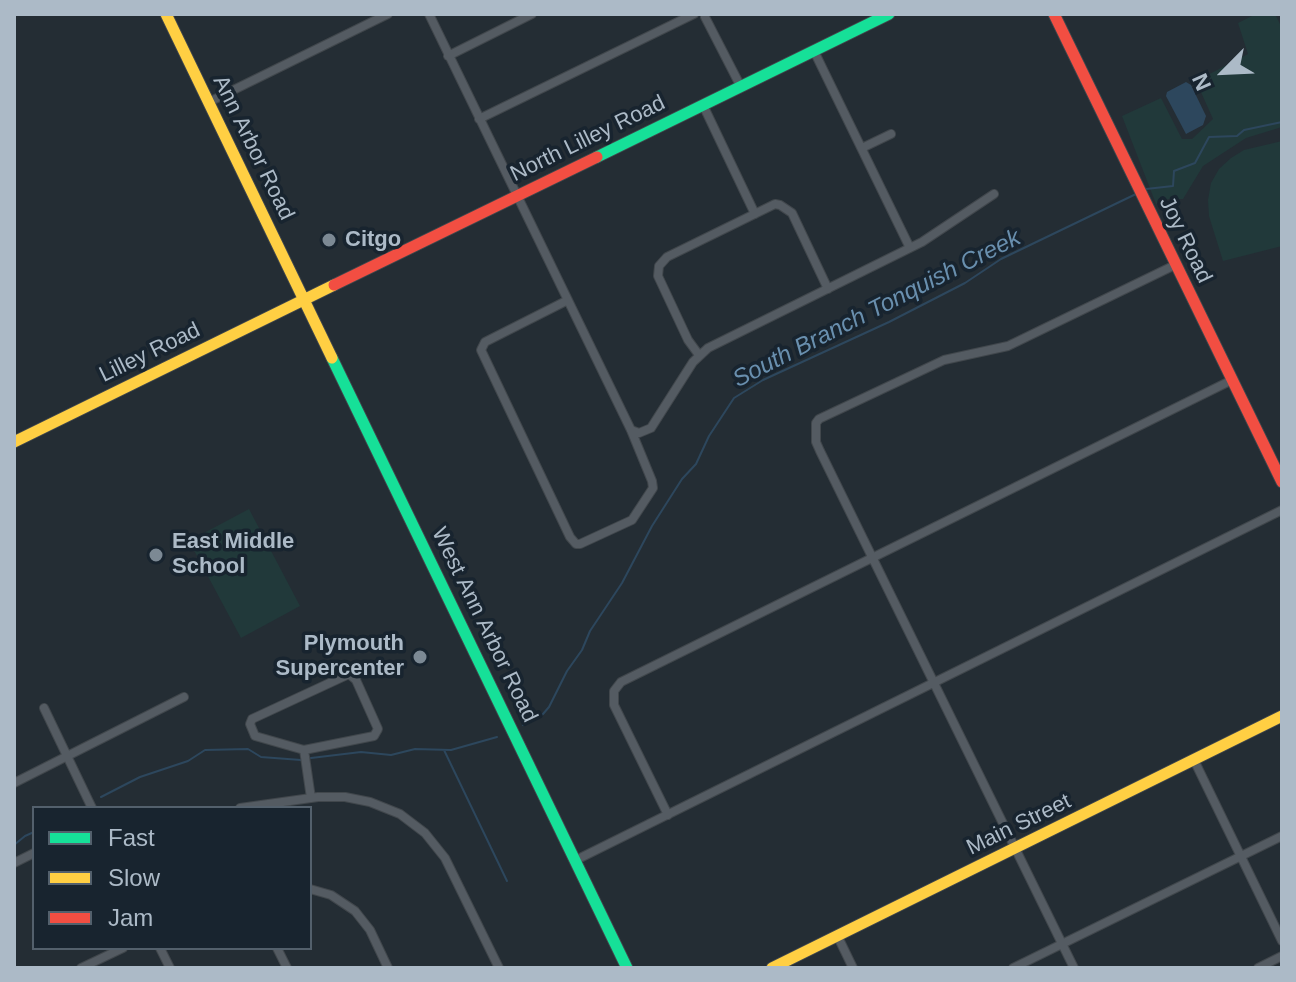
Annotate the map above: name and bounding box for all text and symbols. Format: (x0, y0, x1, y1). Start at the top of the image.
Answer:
north arrow (1184, 32, 1264, 112)
text: N (1187, 70, 1216, 94)
street label: Ann Arbor Road (207, 71, 299, 225)
street label: North Lilley Road (506, 90, 670, 188)
street label: Joy Road (1153, 192, 1217, 288)
water label: South Branch Tonquish Creek (728, 224, 1026, 394)
place label: Citgo (345, 227, 401, 253)
marker: Citgo (320, 231, 338, 249)
street label: Lilley Road (95, 317, 205, 389)
street label: West Ann Arbor Road (425, 523, 543, 727)
place label: East Middle School (172, 529, 294, 580)
marker: East Middle School (147, 546, 165, 564)
place label: Plymouth Supercenter (276, 631, 404, 682)
marker: Plymouth Supercenter (411, 648, 429, 666)
street label: Main Street (963, 788, 1075, 862)
legend (32, 806, 312, 950)
text: Fast (108, 824, 155, 851)
text: Slow (108, 864, 160, 891)
text: Jam (108, 904, 153, 931)

